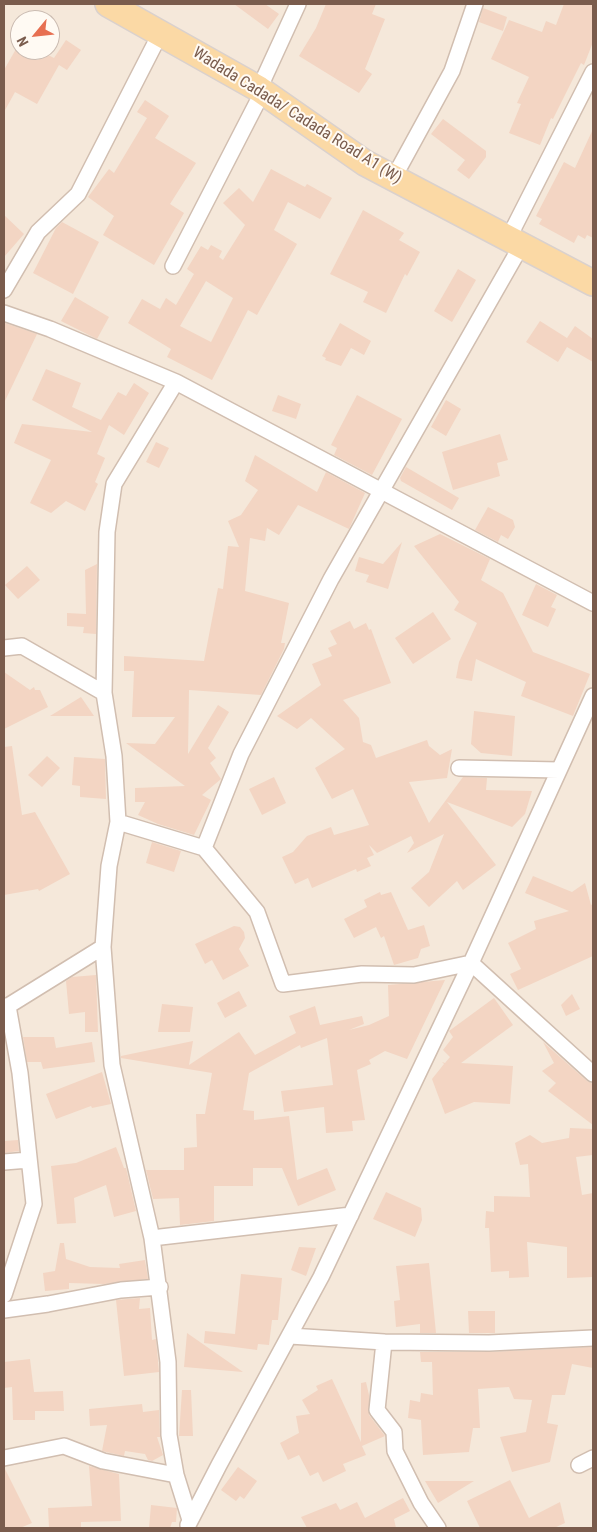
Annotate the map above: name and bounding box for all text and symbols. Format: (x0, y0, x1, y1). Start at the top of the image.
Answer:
north arrow (10, 10, 60, 60)
text: N (14, 34, 32, 49)
street label: Wadada Cadada/ Cadada Road A1 (W) (189, 44, 405, 188)

